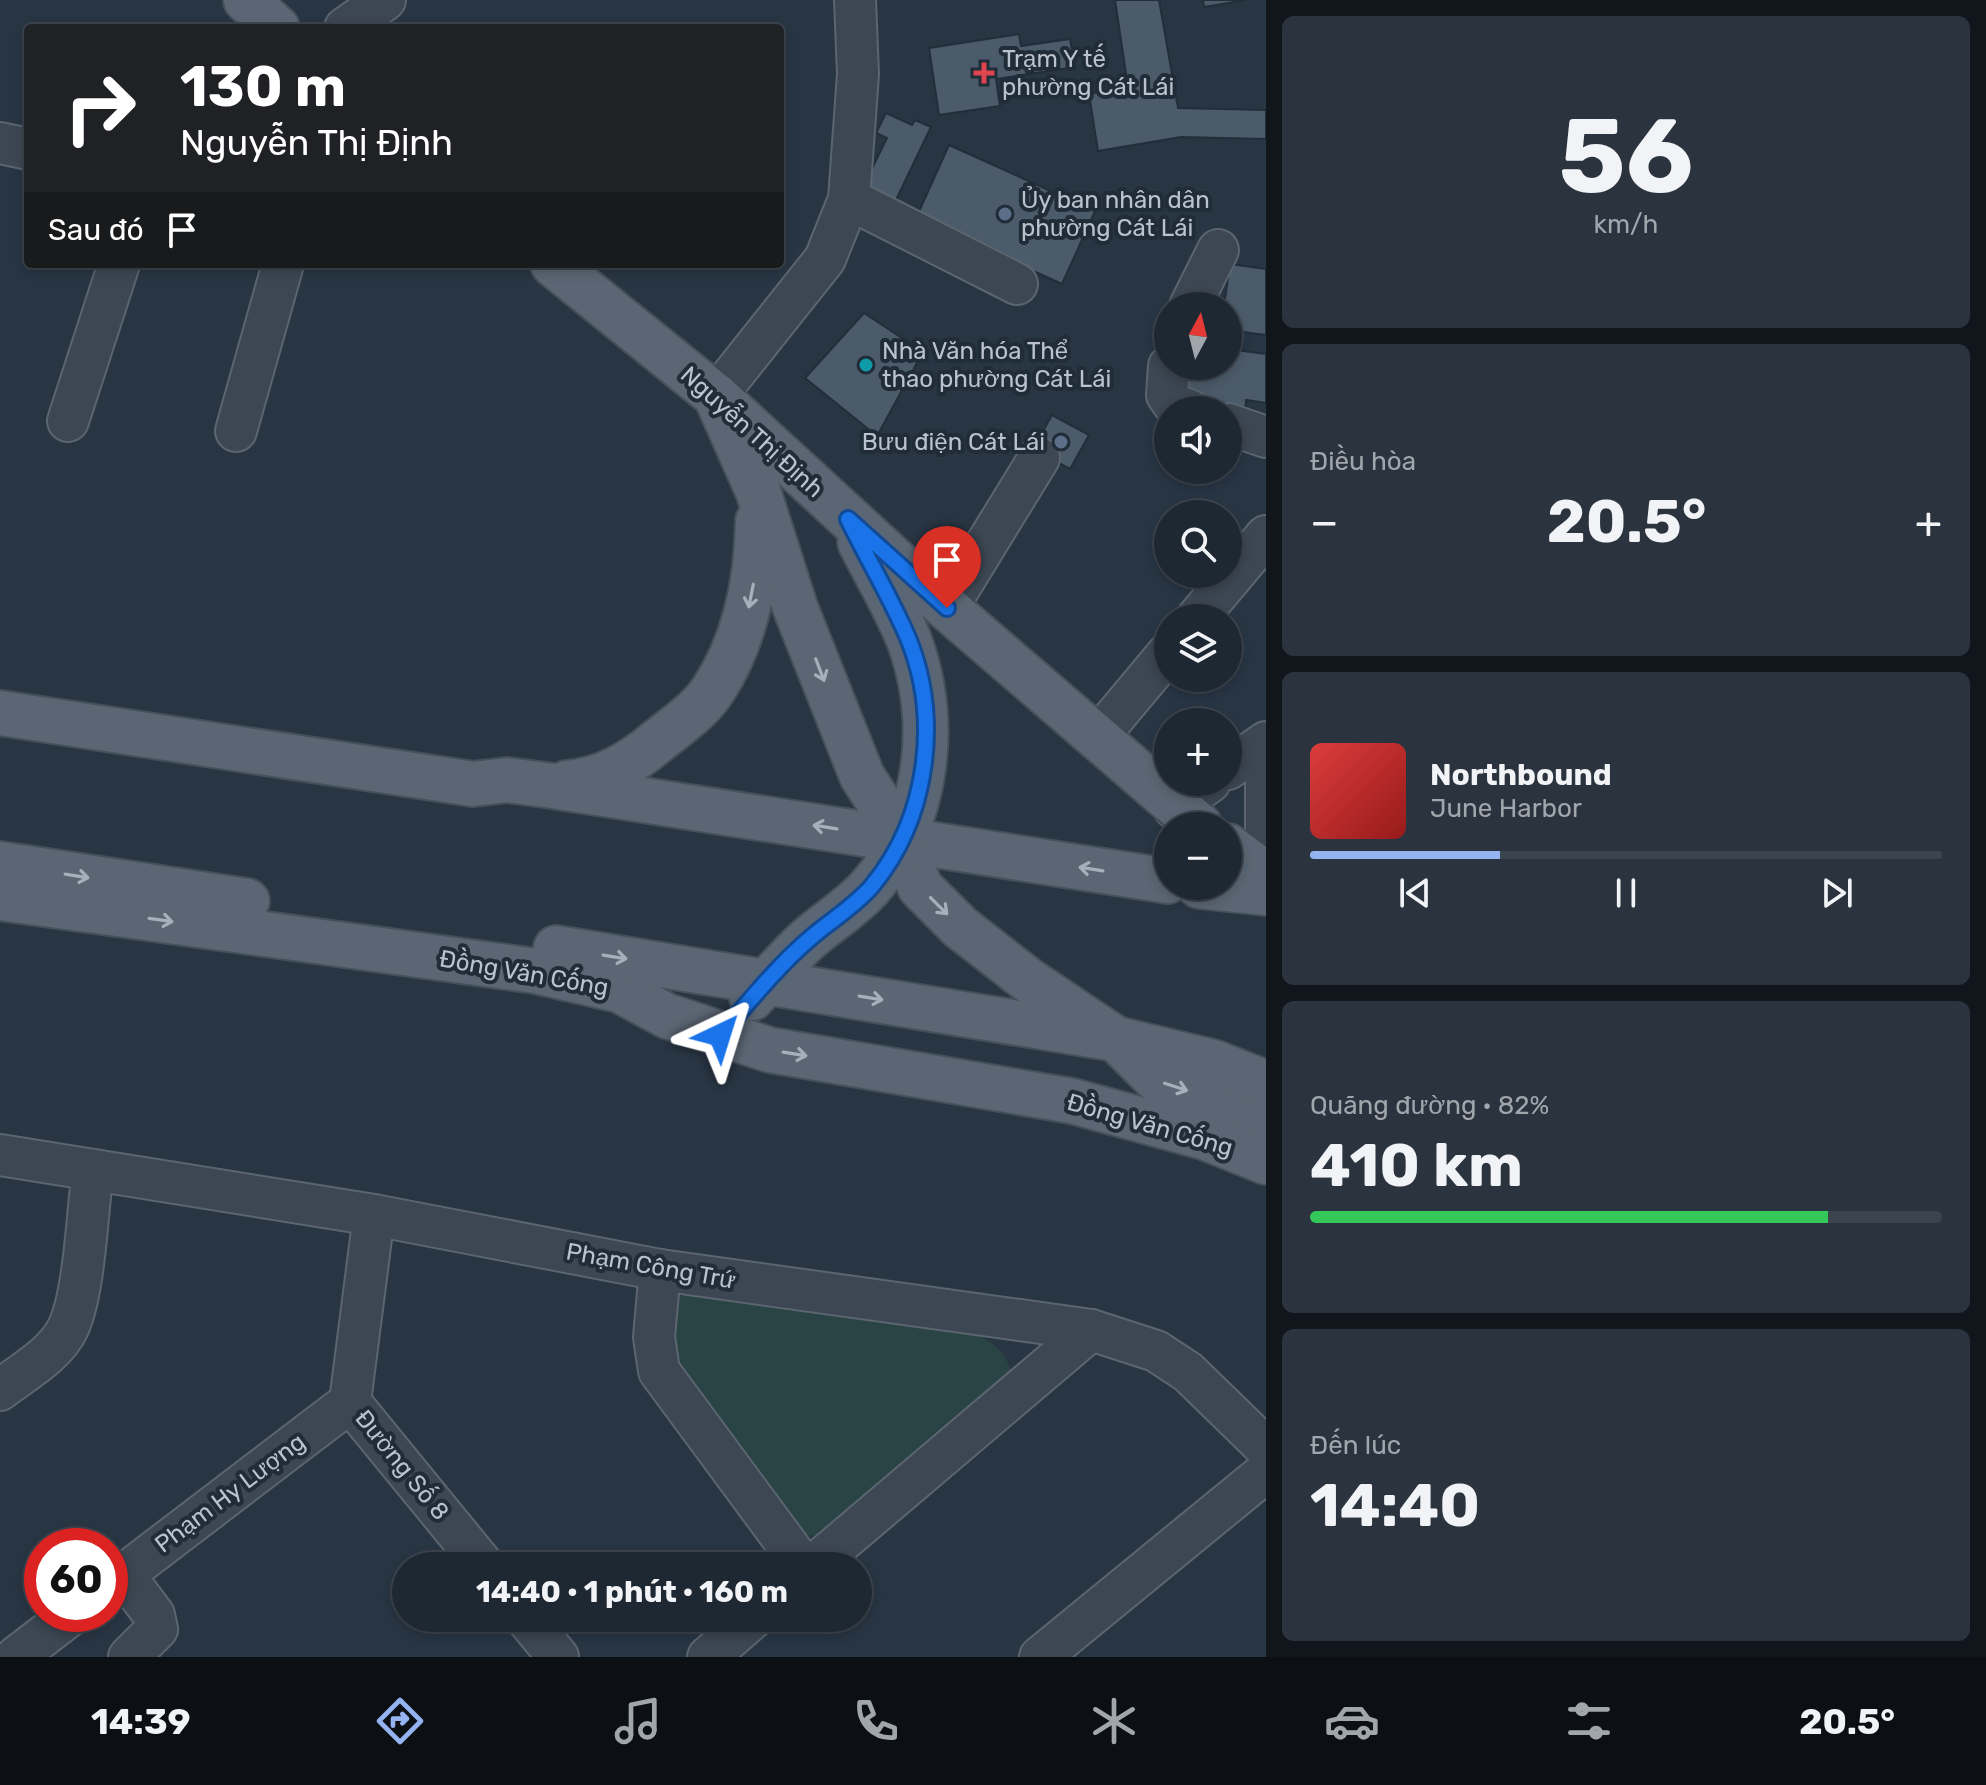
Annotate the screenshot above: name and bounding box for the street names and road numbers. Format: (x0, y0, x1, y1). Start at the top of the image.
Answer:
street label: Nguyễn Thị Định (675, 361, 829, 503)
street label: Đồng Văn Cống (437, 942, 611, 1002)
street label: Đồng Văn Cống (1064, 1086, 1237, 1162)
street label: Phạm Công Trứ (564, 1237, 738, 1295)
street label: Đường Số 8 (349, 1403, 456, 1526)
street label: Phạm Hy Lượng (150, 1428, 310, 1558)

